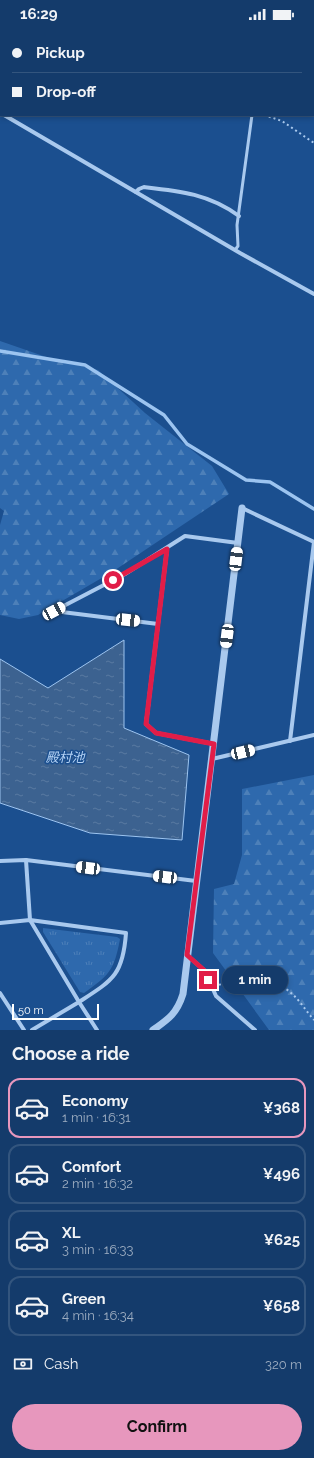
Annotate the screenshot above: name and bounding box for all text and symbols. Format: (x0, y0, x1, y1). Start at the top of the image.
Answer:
text: 16:29 (20, 5, 58, 23)
text: Pickup (36, 44, 85, 62)
text: Drop-off (36, 83, 96, 101)
car (229, 546, 243, 572)
route start (104, 571, 122, 589)
car (41, 600, 67, 622)
car (115, 613, 141, 627)
car (220, 623, 234, 649)
car (230, 743, 256, 761)
water label: 殿村池 (45, 750, 86, 765)
car (75, 861, 101, 875)
car (152, 870, 178, 884)
callout: 1 min (222, 966, 288, 994)
route end (199, 971, 217, 989)
text: 1 min (239, 972, 271, 987)
scale bar (12, 1002, 99, 1021)
text: 50 m (18, 1004, 44, 1017)
text: Choose a ride (12, 1043, 130, 1064)
icon: car (14, 1090, 50, 1126)
text: Economy (62, 1092, 129, 1110)
text: ¥368 (263, 1099, 300, 1117)
text: 1 min · 16:31 (62, 1110, 131, 1125)
icon: car (14, 1156, 50, 1192)
text: Comfort (62, 1158, 121, 1176)
text: ¥496 (263, 1165, 300, 1183)
text: 2 min · 16:32 (62, 1176, 133, 1191)
icon: car (14, 1222, 50, 1258)
text: XL (62, 1224, 80, 1242)
text: ¥625 (263, 1231, 300, 1249)
text: 3 min · 16:33 (62, 1242, 133, 1257)
icon: car (14, 1288, 50, 1324)
text: Green (62, 1290, 106, 1308)
text: ¥658 (263, 1297, 300, 1315)
text: 4 min · 16:34 (62, 1308, 134, 1323)
icon: cash (12, 1353, 34, 1375)
text: Cash (44, 1355, 78, 1373)
text: 320 m (265, 1357, 302, 1372)
button: Confirm (12, 1404, 302, 1450)

